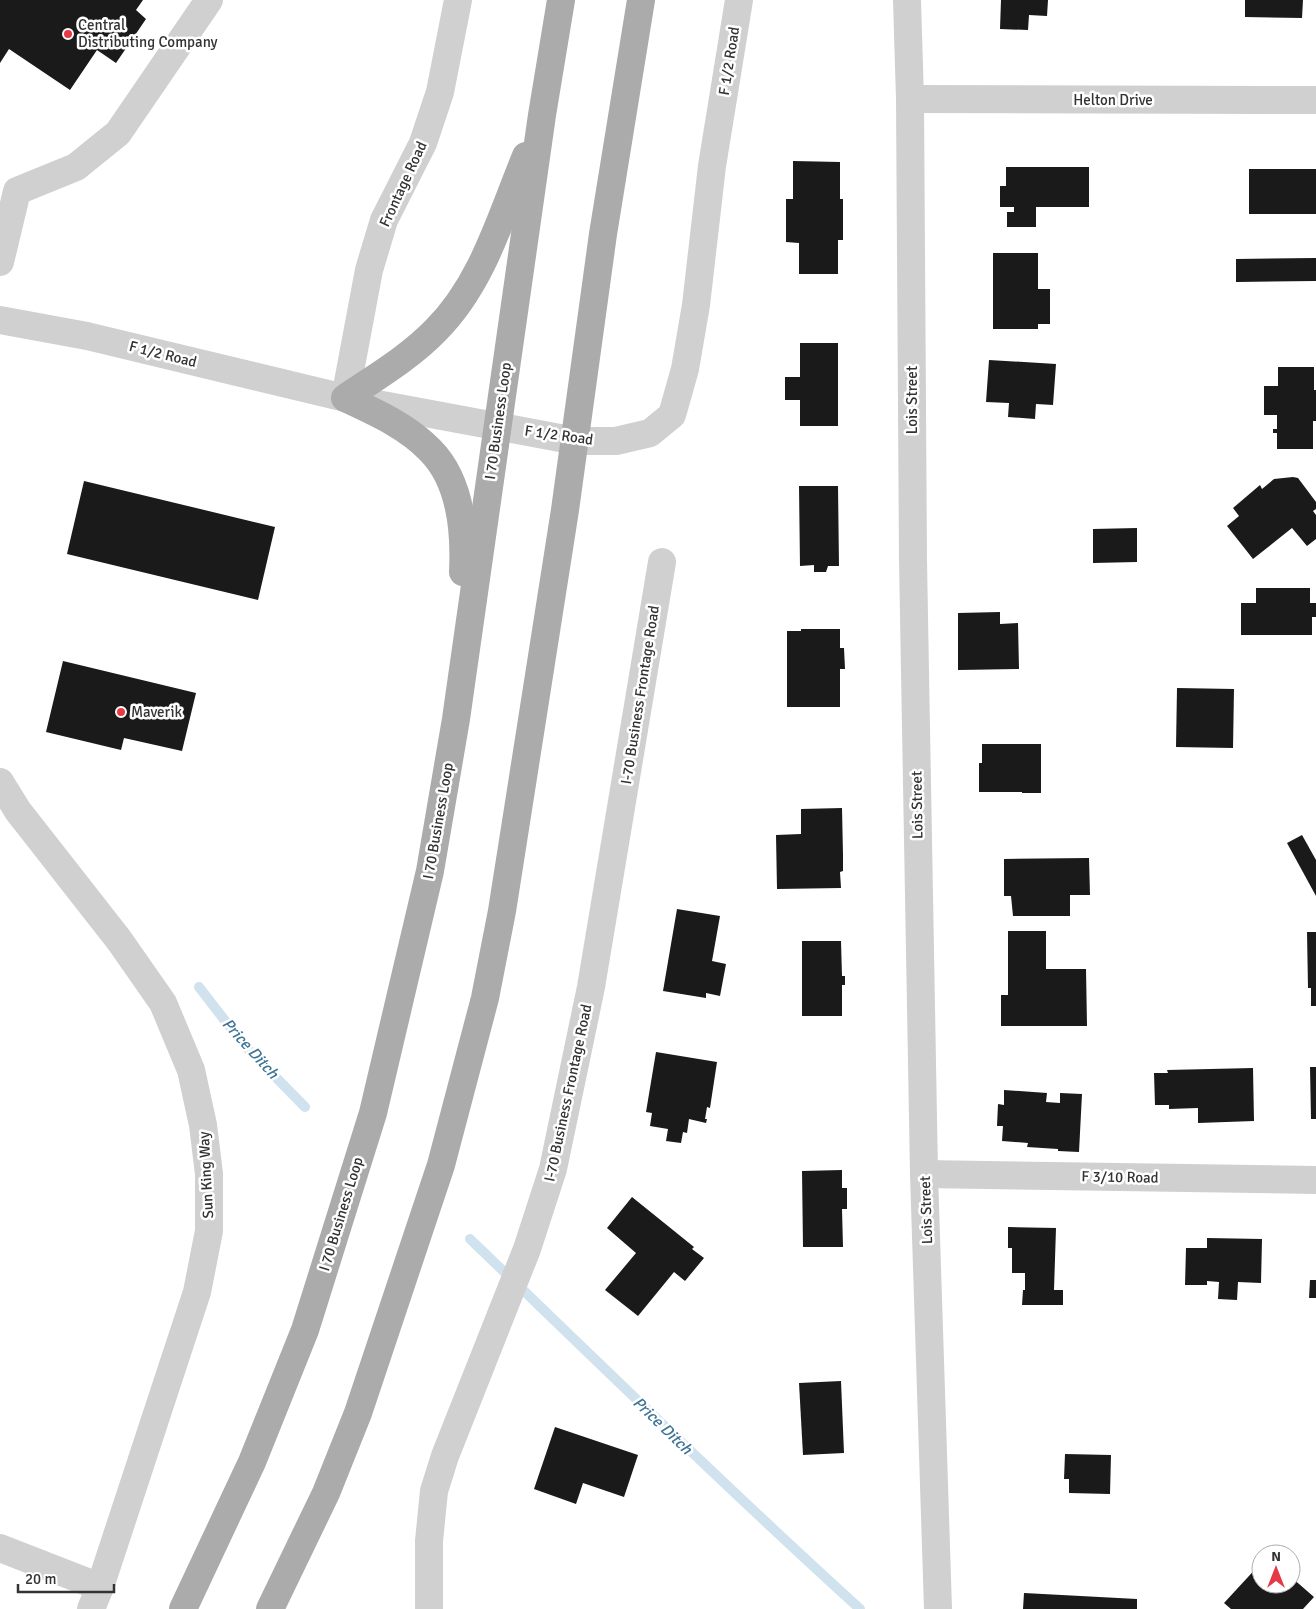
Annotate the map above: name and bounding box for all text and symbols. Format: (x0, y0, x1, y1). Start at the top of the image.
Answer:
place label: Central Distributing Company (78, 16, 218, 51)
street label: F 1/2 Road (715, 25, 743, 97)
marker: Central Distributing Company (62, 28, 74, 40)
street label: Helton Drive (1073, 91, 1153, 109)
street label: Frontage Road (375, 138, 431, 230)
street label: F 1/2 Road (127, 337, 199, 371)
street label: I 70 Business Loop (481, 361, 515, 481)
street label: Lois Street (903, 366, 921, 434)
street label: F 1/2 Road (524, 421, 594, 449)
street label: I-70 Business Frontage Road (617, 604, 663, 786)
place label: Maverik (131, 703, 182, 721)
marker: Maverik (115, 706, 127, 718)
street label: I 70 Business Loop (419, 761, 457, 881)
street label: Lois Street (907, 771, 927, 839)
street label: I-70 Business Frontage Road (540, 1003, 596, 1183)
water label: Price Ditch (218, 1014, 284, 1084)
street label: Sun King Way (195, 1131, 217, 1219)
street label: I 70 Business Loop (315, 1155, 367, 1273)
street label: F 3/10 Road (1081, 1167, 1159, 1187)
street label: Lois Street (916, 1176, 936, 1244)
water label: Price Ditch (629, 1393, 697, 1460)
north arrow (1251, 1544, 1301, 1594)
text: N (1271, 1548, 1281, 1565)
scale bar (18, 1562, 114, 1594)
text: 20 m (25, 1570, 56, 1588)

